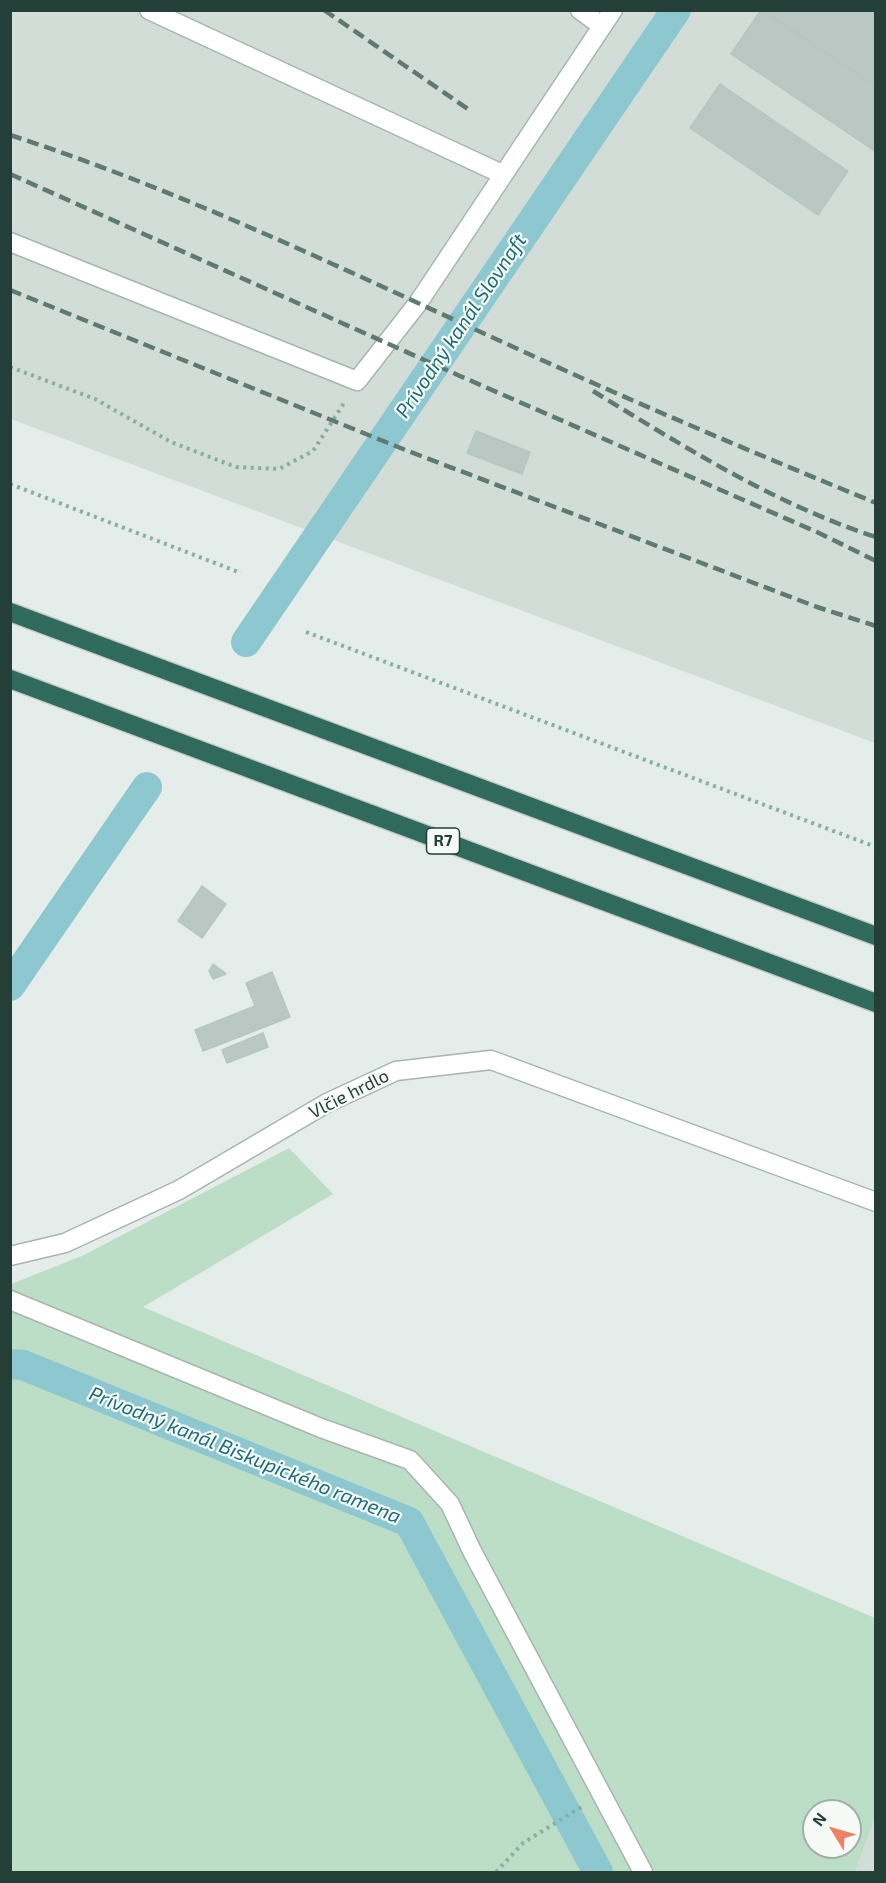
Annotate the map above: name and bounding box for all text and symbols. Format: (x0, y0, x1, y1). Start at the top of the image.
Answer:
water label: Prívodný kanál Slovnaft (390, 229, 532, 423)
road number: R7 (426, 828, 460, 854)
street label: Vlčie hrdlo (306, 1065, 392, 1123)
water label: Prívodný kanál Biskupického ramena (86, 1381, 404, 1529)
north arrow (802, 1799, 862, 1859)
text: N (808, 1809, 830, 1829)

